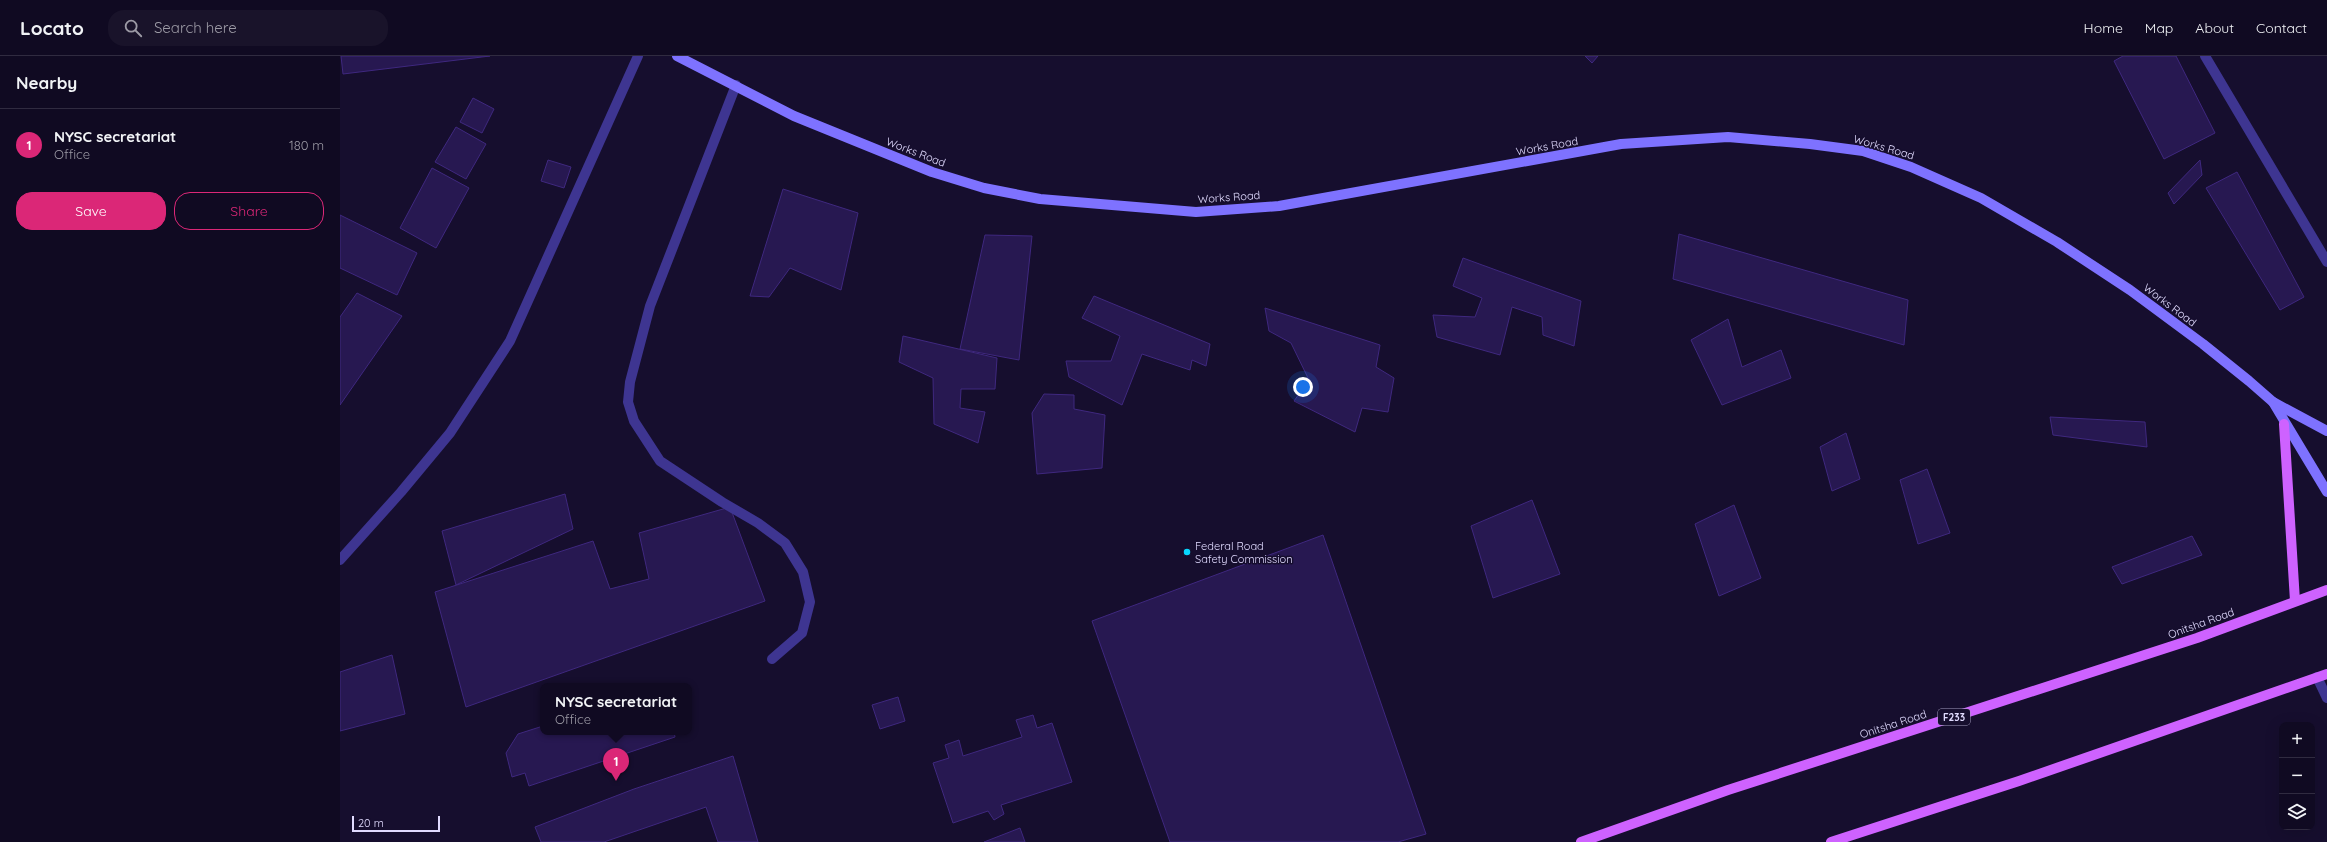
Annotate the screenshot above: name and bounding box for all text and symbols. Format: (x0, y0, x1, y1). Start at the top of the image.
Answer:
search box (108, 10, 388, 46)
text: Locato (20, 16, 84, 40)
icon: search (122, 17, 144, 39)
text: Search here (154, 18, 237, 37)
text: Home (2084, 19, 2123, 37)
text: Map (2145, 19, 2173, 37)
text: About (2195, 19, 2234, 37)
text: Contact (2256, 19, 2307, 37)
text: Nearby (16, 72, 77, 93)
text: NYSC secretariat (54, 127, 176, 146)
street label: Works Road (1852, 132, 1916, 162)
street label: Works Road (884, 134, 948, 170)
street label: Works Road (1515, 134, 1579, 158)
text: 1 (26, 137, 32, 153)
text: 180 m (289, 137, 324, 153)
text: Office (54, 146, 90, 162)
street label: Works Road (1197, 188, 1261, 206)
button: Save (16, 192, 166, 230)
button: Share (174, 192, 324, 230)
street label: Works Road (2141, 281, 2199, 329)
your location (1293, 377, 1313, 397)
place label: Federal Road Safety Commission (1195, 539, 1293, 566)
marker: Federal Road Safety Commission (1182, 547, 1192, 557)
street label: Onitsha Road (2166, 605, 2236, 641)
popup (540, 683, 692, 735)
text: NYSC secretariat (555, 692, 677, 711)
street label: Onitsha Road (1858, 707, 1928, 741)
road number: F233 (1938, 709, 1970, 725)
text: Office (555, 711, 591, 727)
map controls (2279, 722, 2315, 830)
button: + (2279, 722, 2315, 758)
pin: 1 (603, 748, 629, 781)
button: − (2279, 758, 2315, 794)
button: layers (2279, 794, 2315, 830)
scale bar (352, 814, 440, 833)
text: 20 m (358, 816, 384, 830)

